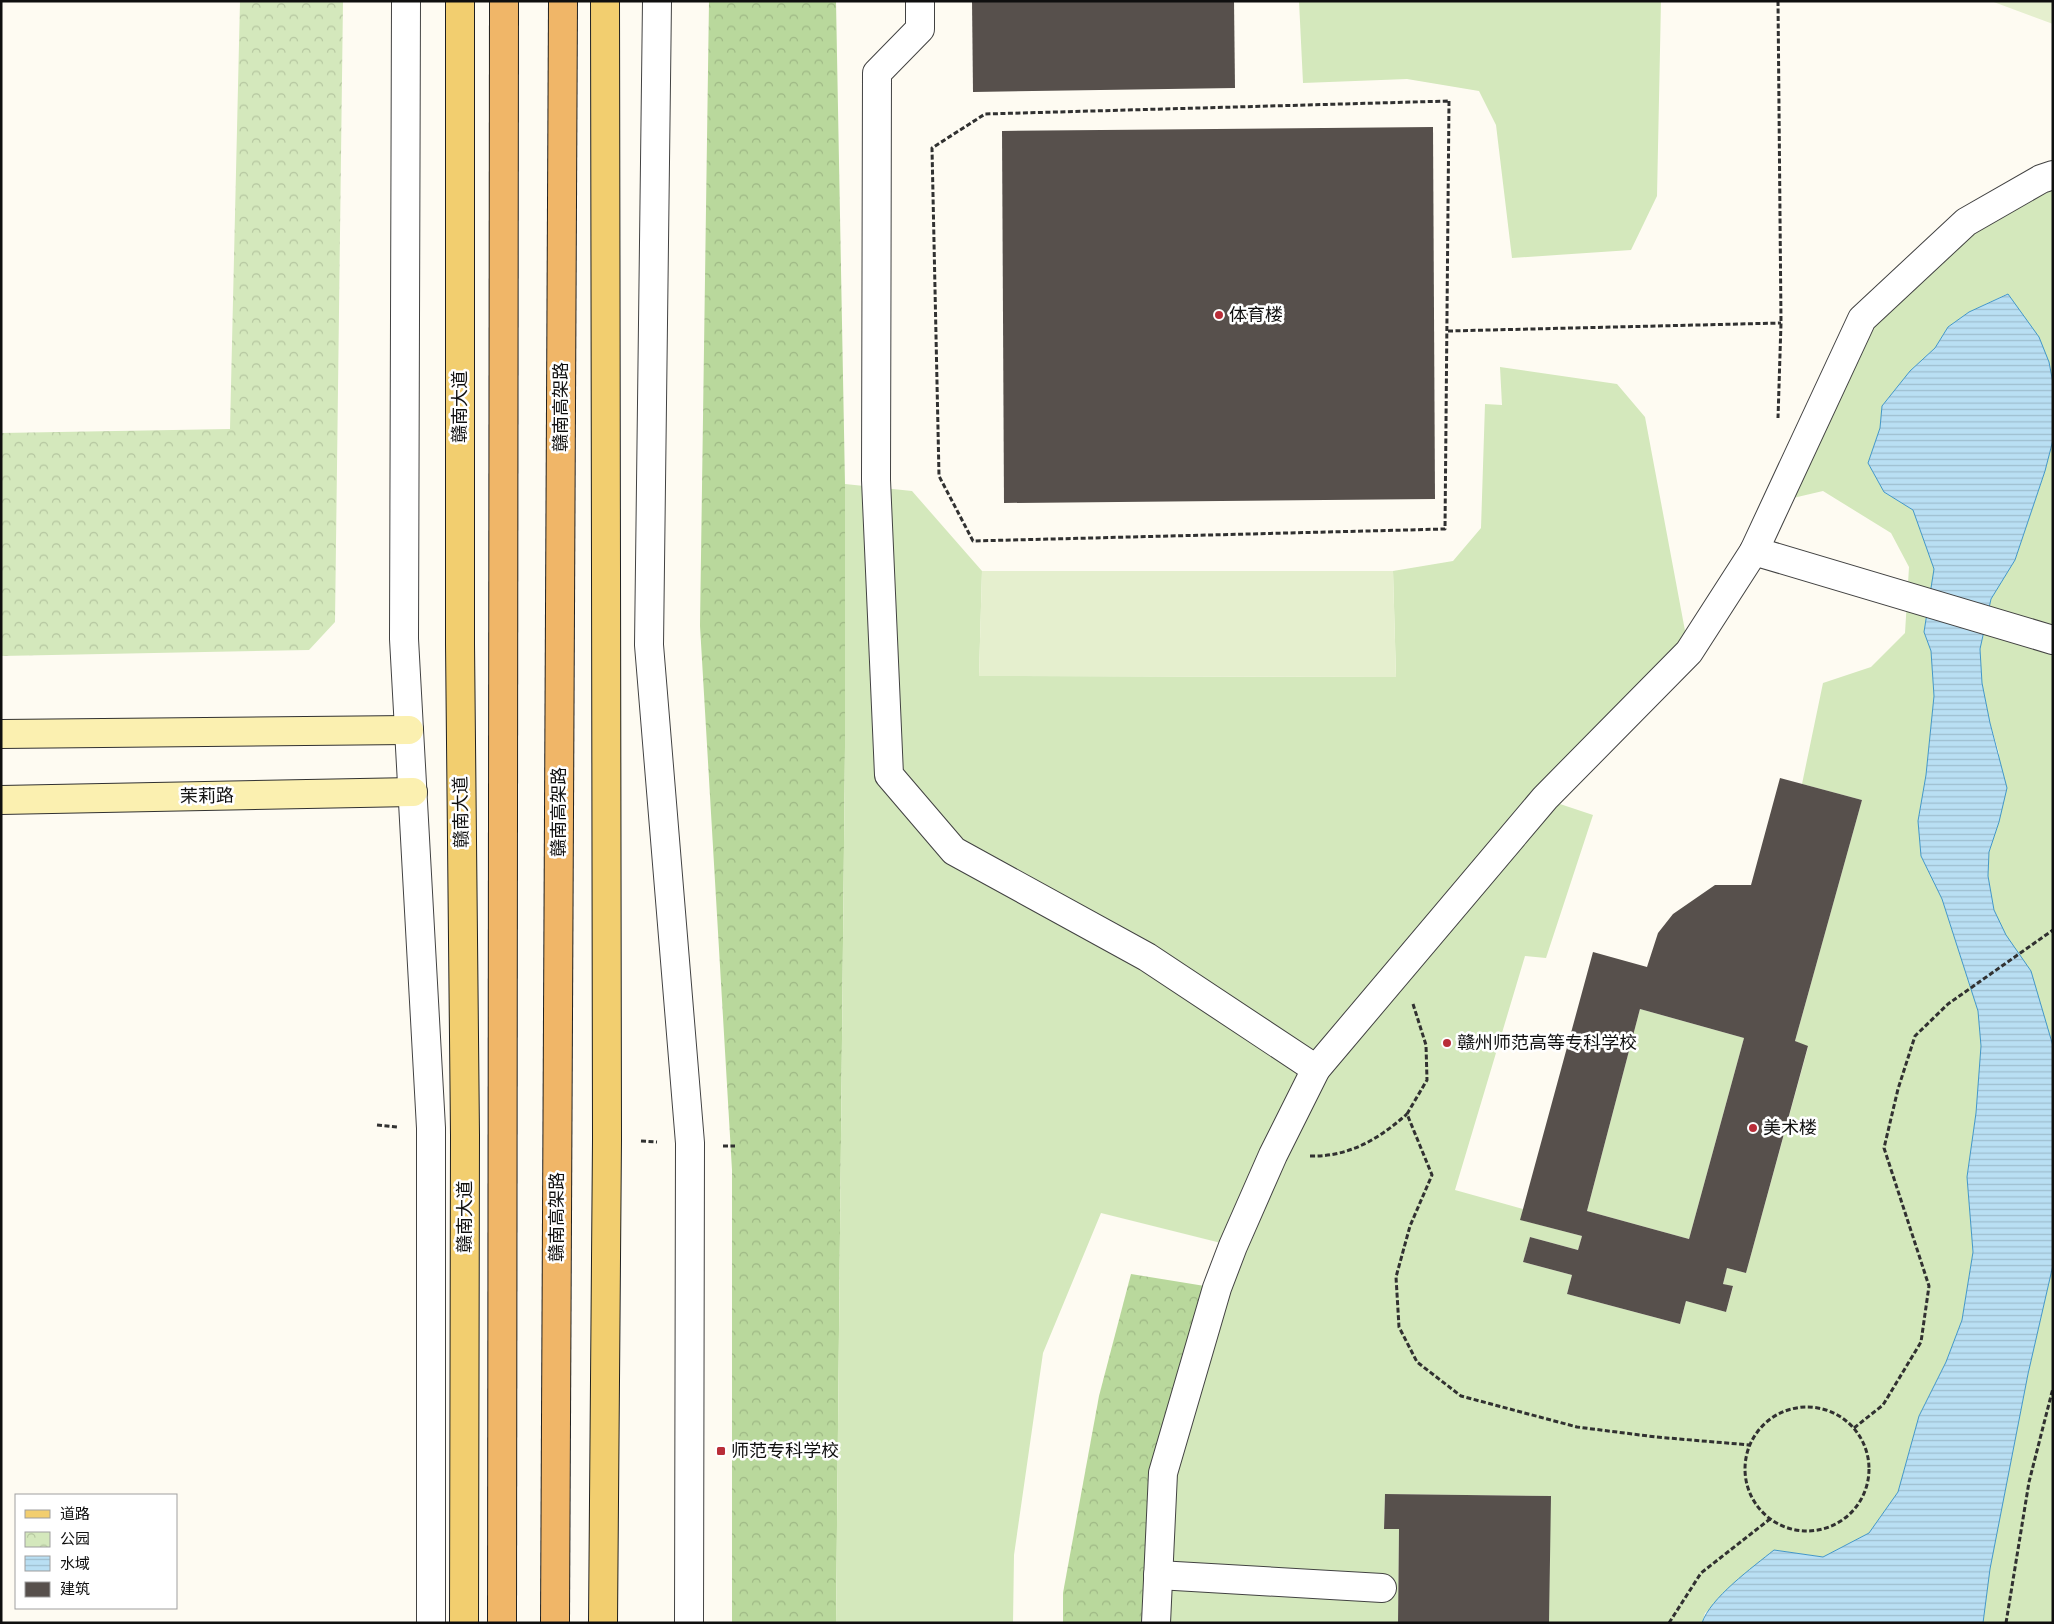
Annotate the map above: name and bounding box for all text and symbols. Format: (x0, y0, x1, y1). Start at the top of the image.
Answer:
place label: 体育楼 (1229, 300, 1283, 327)
marker: 体育楼 (1213, 309, 1225, 321)
street label: 赣南高架路 (546, 362, 573, 452)
street label: 赣南大道 (445, 371, 472, 443)
street label: 赣南高架路 (544, 767, 571, 857)
street label: 赣南大道 (445, 776, 474, 848)
street label: 茉莉路 (180, 781, 234, 808)
place label: 赣州师范高等专科学校 (1457, 1028, 1637, 1055)
marker: 赣州师范高等专科学校 (1441, 1037, 1453, 1049)
place label: 美术楼 (1763, 1113, 1817, 1140)
marker: 美术楼 (1747, 1122, 1759, 1134)
street label: 赣南高架路 (542, 1172, 569, 1262)
street label: 赣南大道 (450, 1181, 477, 1253)
place label: 师范专科学校 (731, 1436, 839, 1463)
marker: 师范专科学校 (715, 1445, 727, 1457)
legend (15, 1494, 178, 1609)
text: 道路 (60, 1501, 90, 1524)
text: 公园 (60, 1526, 90, 1549)
text: 水域 (60, 1551, 90, 1574)
text: 建筑 (60, 1576, 90, 1599)

